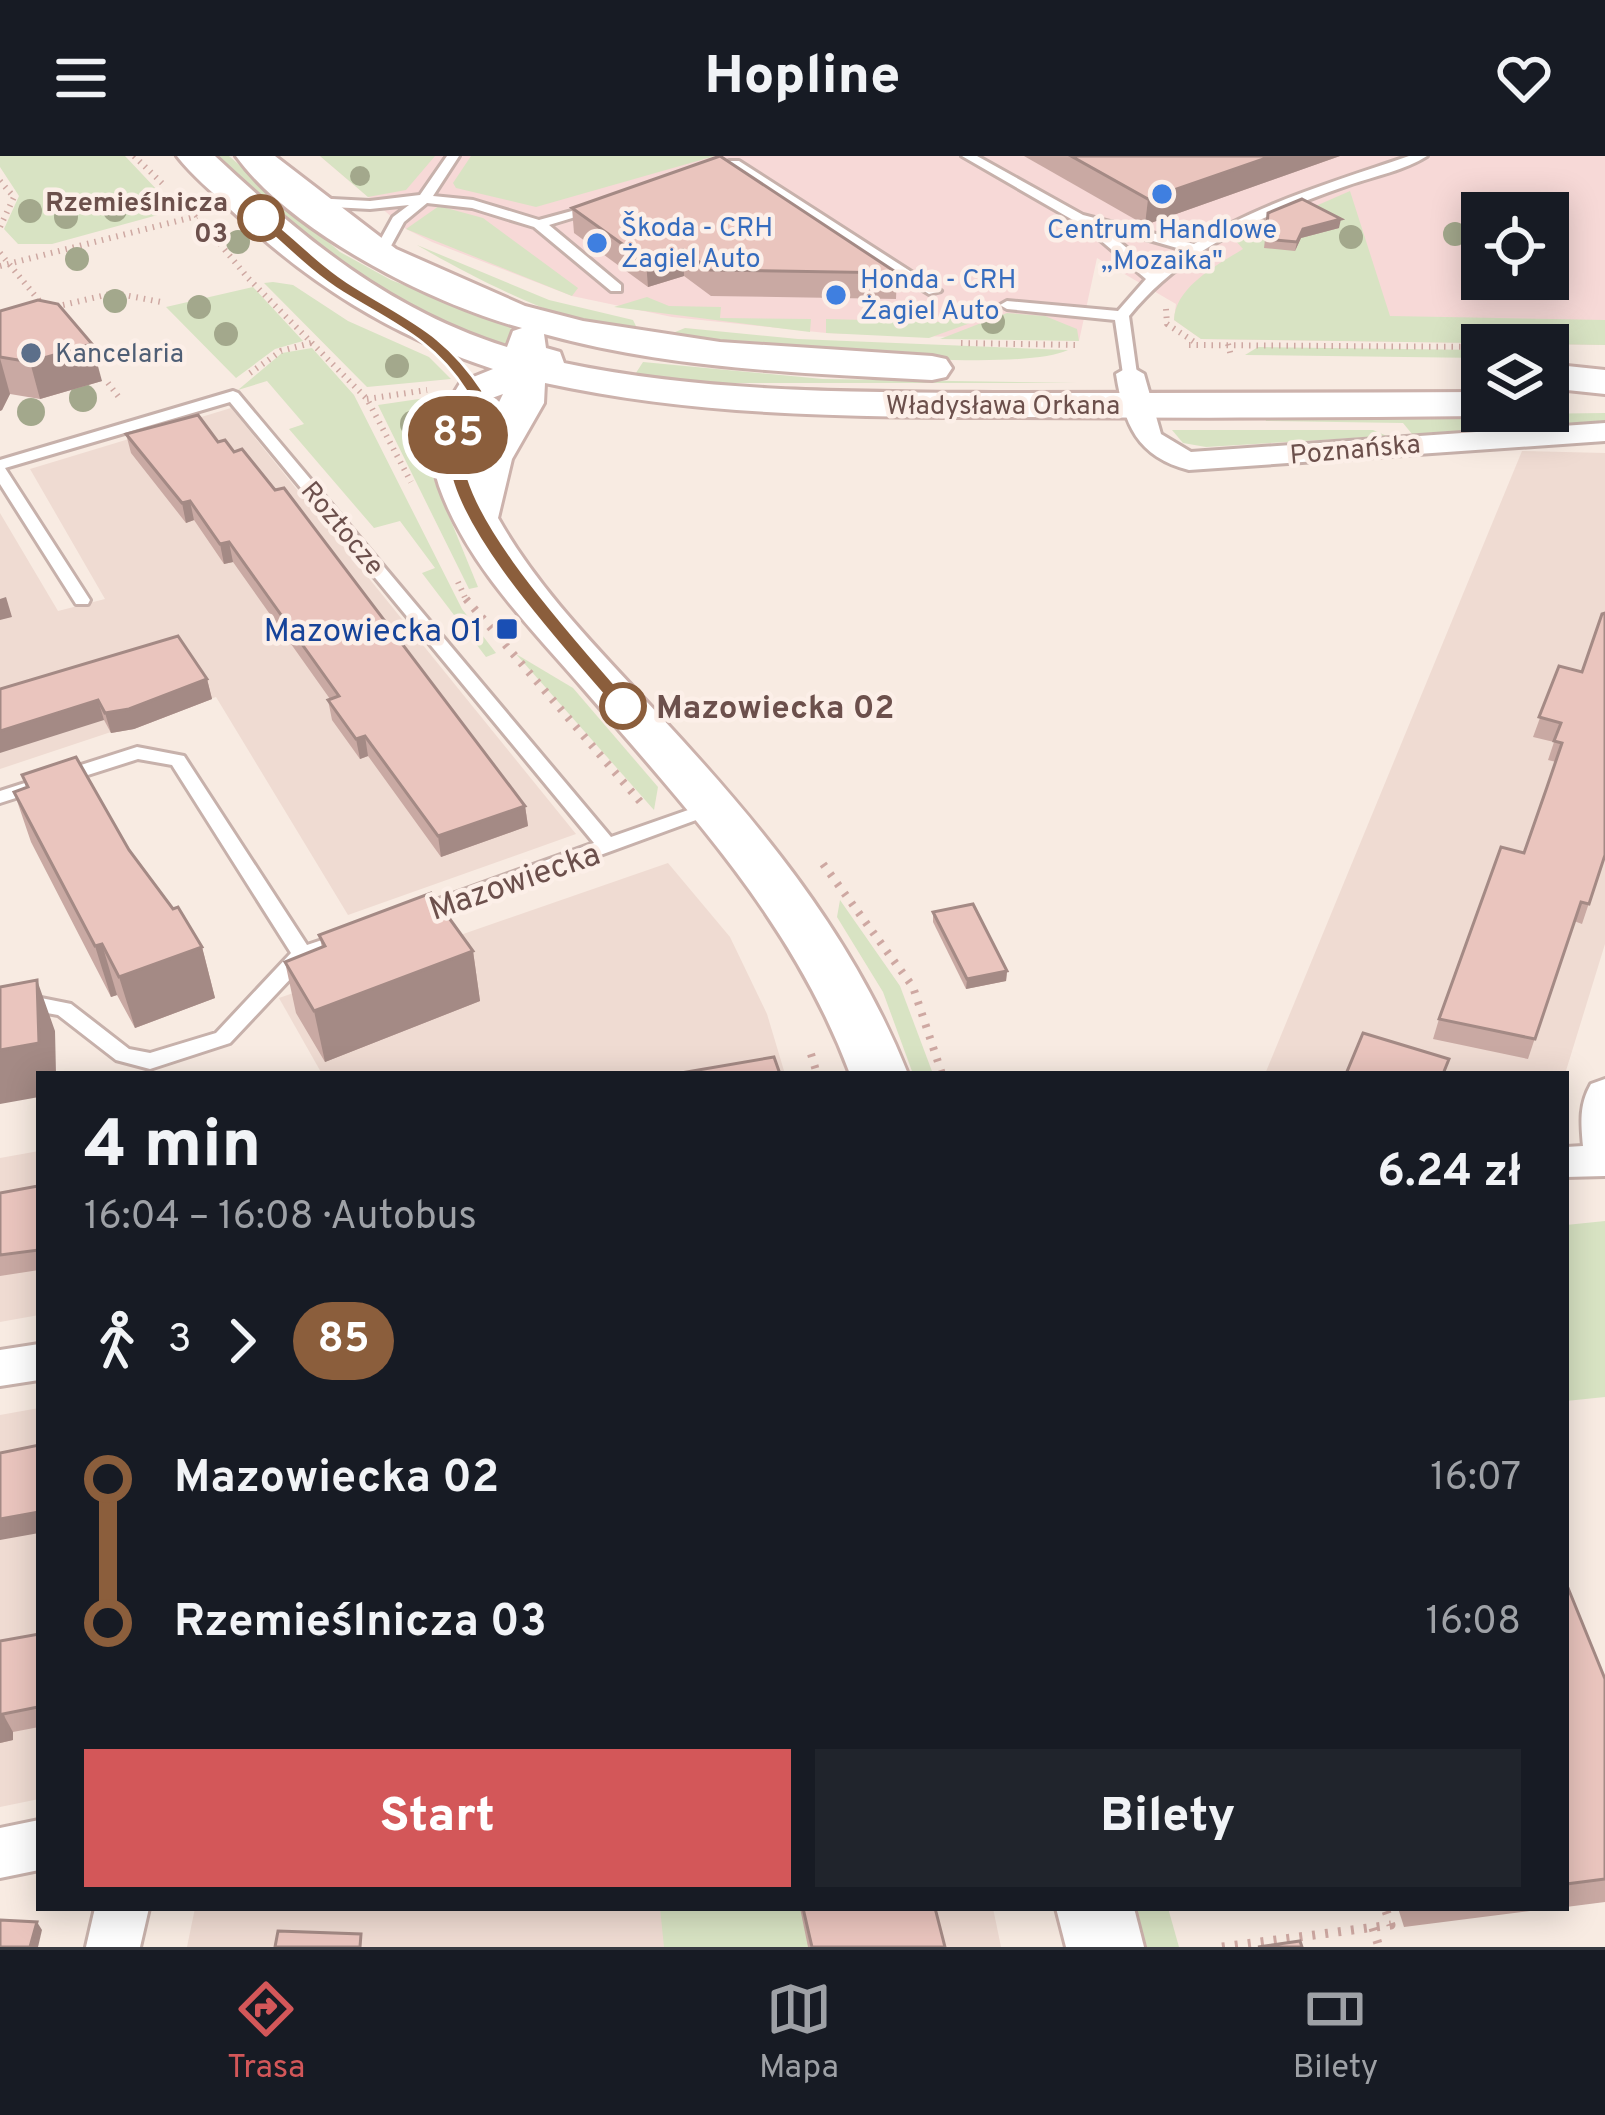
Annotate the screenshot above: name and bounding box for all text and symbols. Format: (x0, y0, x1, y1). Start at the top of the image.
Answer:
text: Hopline (705, 44, 900, 113)
icon: menu (48, 45, 114, 111)
icon: heart (1491, 45, 1557, 111)
marker: Centrum Handlowe ,,Mozaika" (1149, 181, 1175, 207)
place label: Rzemieślnicza 03 (45, 187, 228, 252)
map controls (1461, 192, 1569, 432)
button: locate (1461, 192, 1569, 300)
marker: Rzemieślnicza 03 (239, 196, 283, 240)
place label: Škoda - CRH Żagiel Auto (621, 211, 773, 277)
place label: Centrum Handlowe ,,Mozaika" (1047, 214, 1277, 279)
marker: Škoda - CRH Żagiel Auto (584, 230, 610, 256)
place label: Honda - CRH Żagiel Auto (860, 264, 1016, 329)
marker: Honda - CRH Żagiel Auto (823, 282, 849, 308)
button: layers (1461, 324, 1569, 432)
place label: Kancelaria (55, 338, 184, 372)
marker: Kancelaria (18, 340, 44, 366)
street label: Władysława Orkana (886, 390, 1120, 424)
line badge: 85 (404, 396, 512, 474)
text: 85 (432, 408, 484, 461)
street label: Poznańska (1288, 428, 1422, 474)
street label: Roztocze (292, 475, 391, 583)
place label: Mazowiecka 01 (264, 612, 483, 654)
marker: Mazowiecka 01 (494, 616, 520, 642)
marker: Mazowiecka 02 (601, 684, 645, 728)
place label: Mazowiecka 02 (656, 689, 895, 731)
street label: Mazowiecka (424, 835, 606, 933)
text: 4 min (84, 1107, 261, 1190)
text: 6.24 zł (1377, 1145, 1521, 1202)
text: 16:04 – 16:08 · Autobus (84, 1194, 477, 1243)
icon: walk (84, 1308, 150, 1374)
icon: forward (209, 1308, 275, 1374)
text: 85 (317, 1314, 370, 1367)
text: 3 (168, 1317, 191, 1366)
text: Mazowiecka 02 (174, 1451, 499, 1508)
text: 16:07 (1430, 1455, 1521, 1504)
text: Rzemieślnicza 03 (174, 1595, 547, 1652)
text: 16:08 (1426, 1599, 1521, 1648)
button: Start (84, 1749, 791, 1887)
button: Bilety (815, 1749, 1521, 1887)
tab: Trasa (227, 1976, 305, 2090)
tab: Mapa (759, 1976, 839, 2090)
tab: Bilety (1293, 1976, 1378, 2090)

